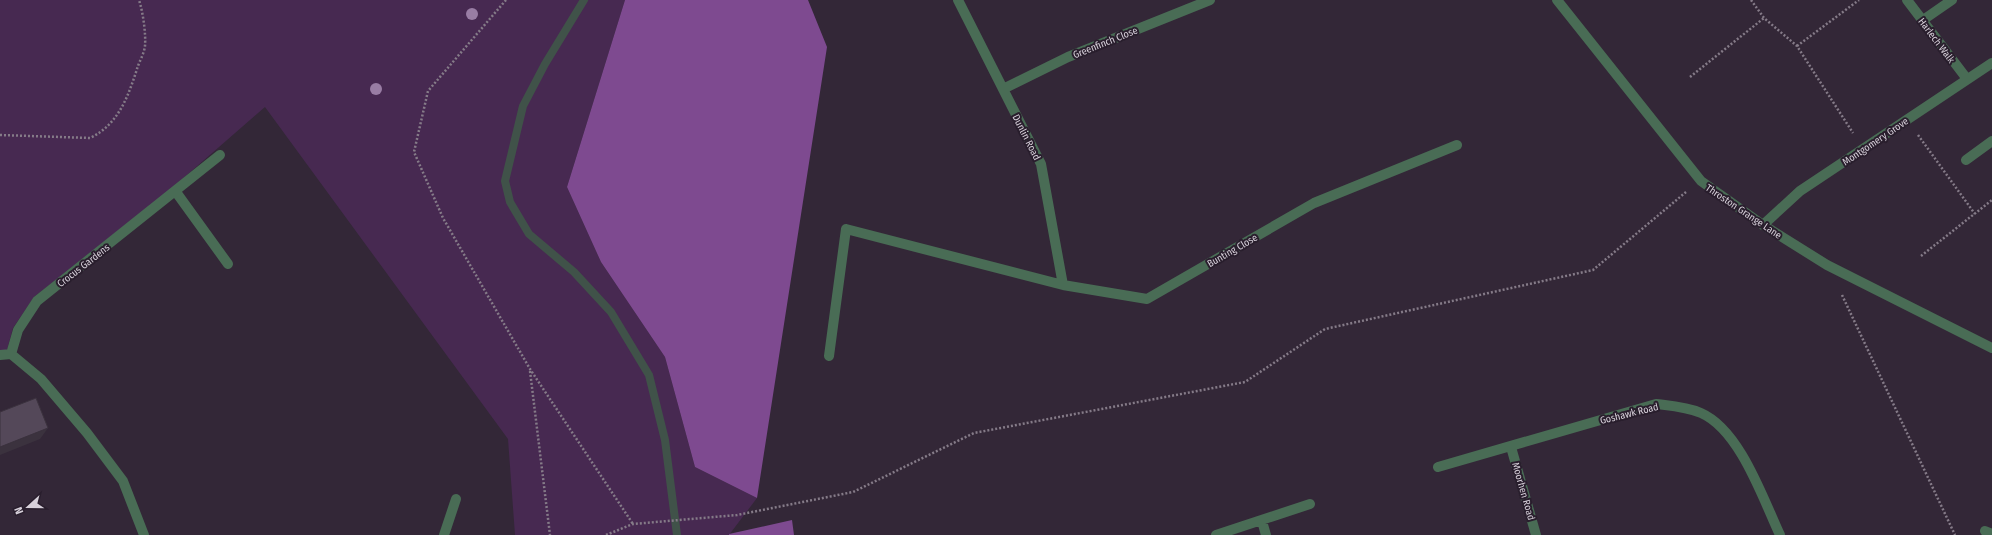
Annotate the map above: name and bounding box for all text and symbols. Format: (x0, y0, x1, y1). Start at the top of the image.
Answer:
street label: Harlech Walk (1915, 16, 1957, 66)
street label: Greenfinch Close (1071, 25, 1139, 61)
street label: Dunlin Road (1009, 113, 1043, 162)
street label: Montgomery Grove (1840, 115, 1911, 168)
street label: Throston Grange Lane (1703, 182, 1784, 242)
street label: Bunting Close (1205, 232, 1260, 270)
street label: Crocus Gardens (55, 242, 112, 290)
street label: Goshawk Road (1599, 401, 1660, 427)
street label: Moorhen Road (1509, 461, 1537, 522)
north arrow (8, 487, 48, 527)
text: N (12, 505, 26, 516)

